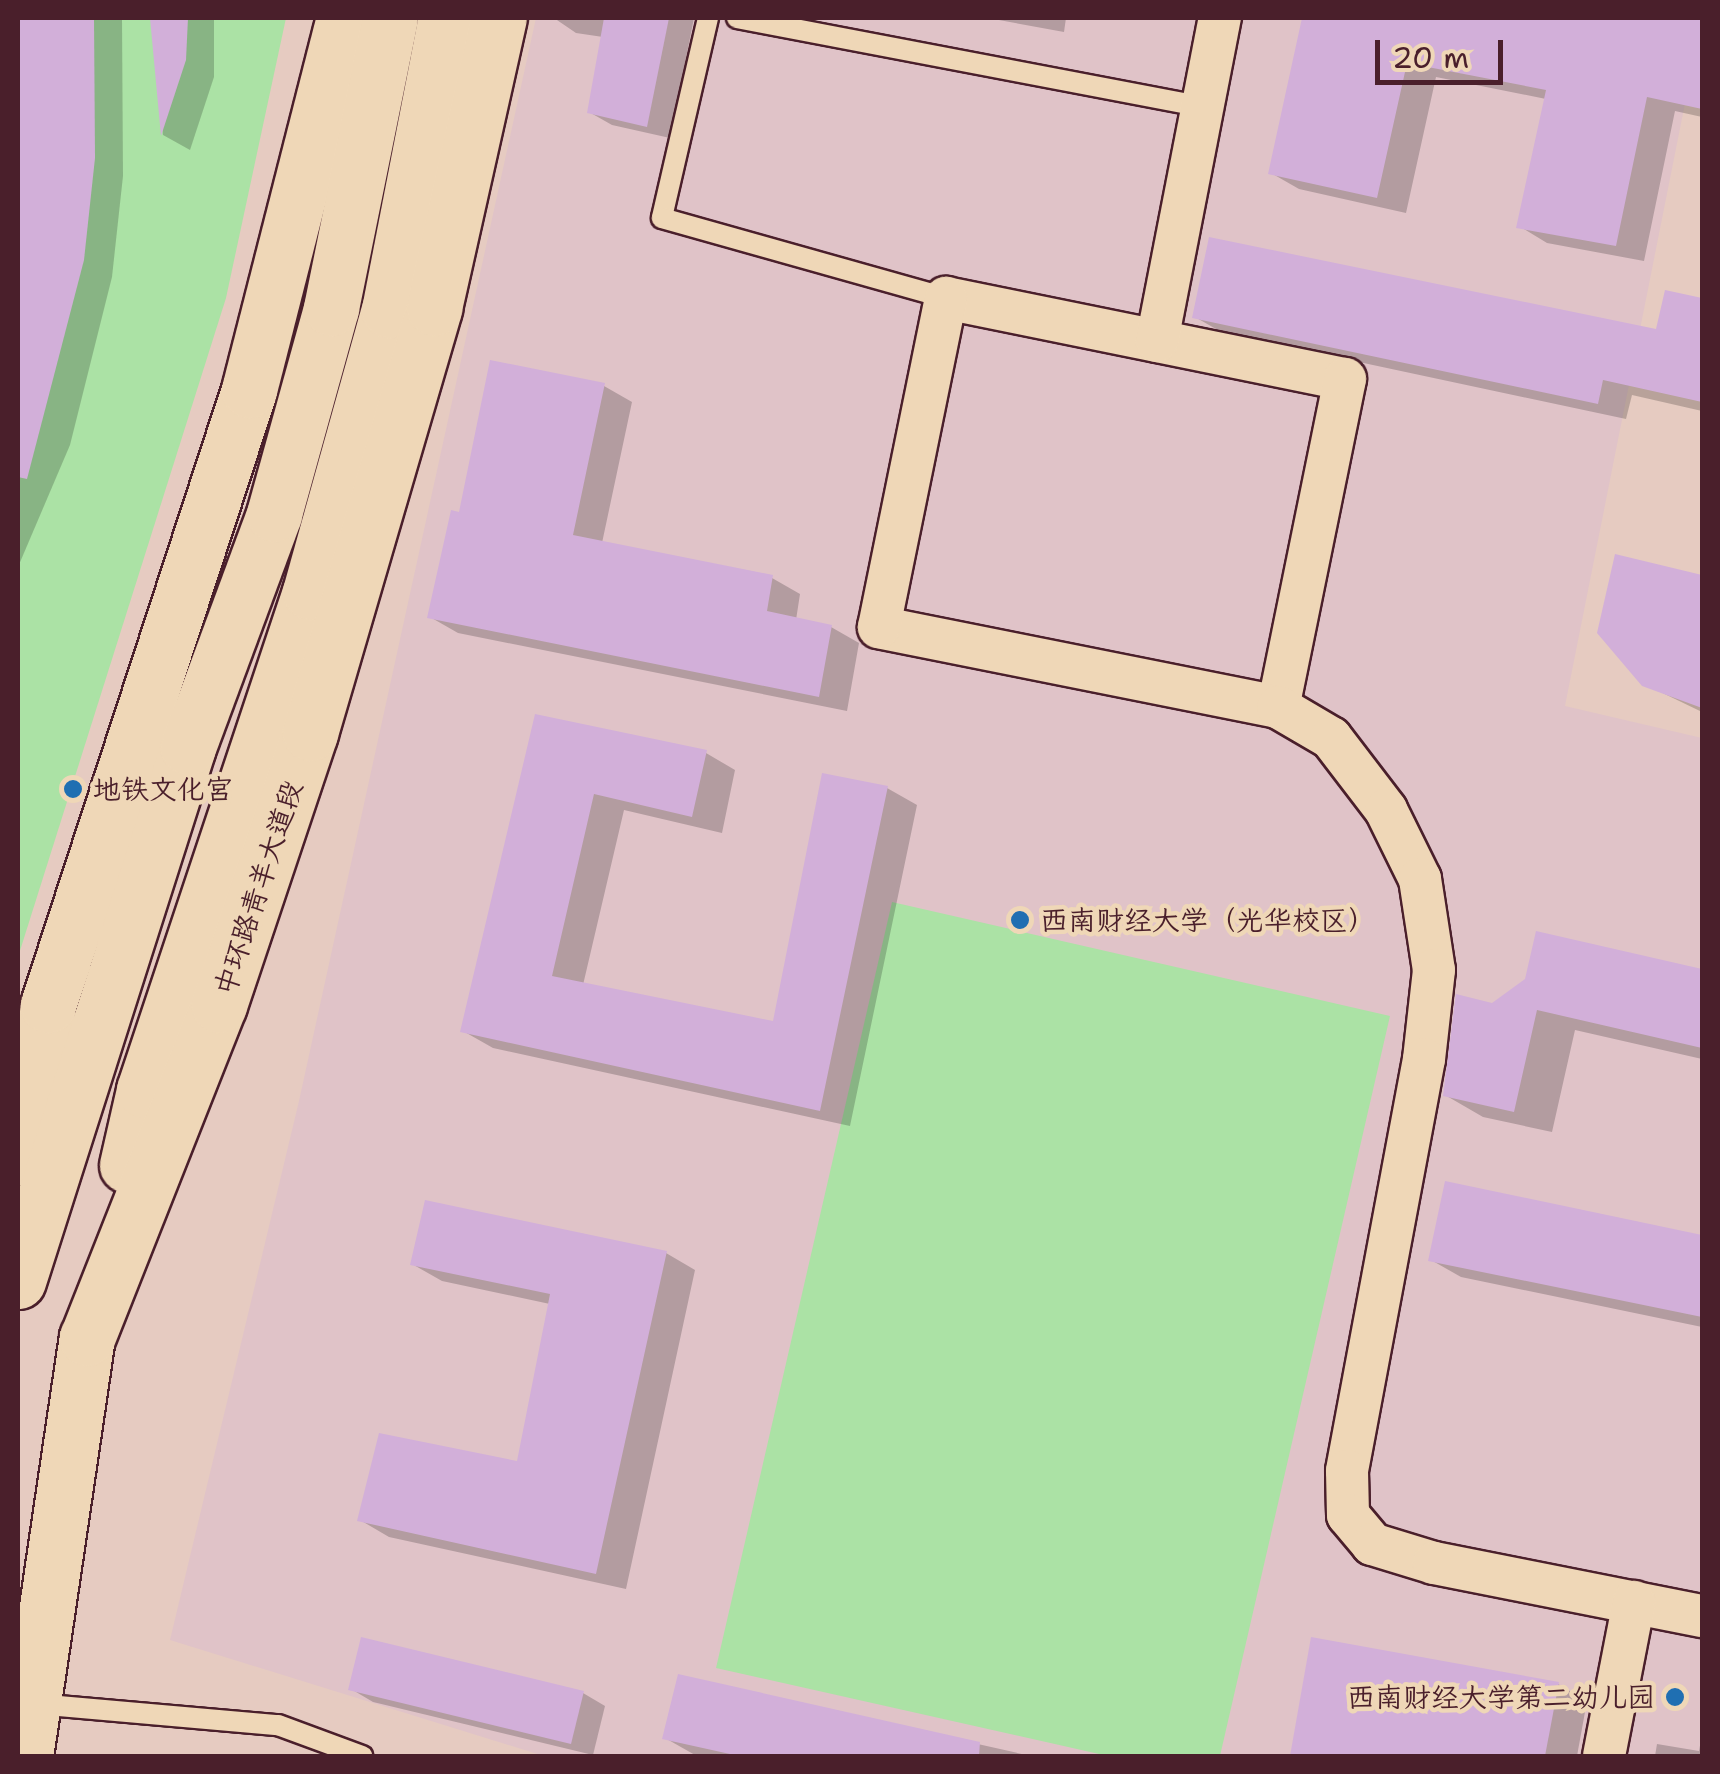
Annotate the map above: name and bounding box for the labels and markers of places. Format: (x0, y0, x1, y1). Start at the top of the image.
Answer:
place label: 地铁文化宫 (93, 772, 233, 806)
marker: 地铁文化宫 (62, 778, 84, 800)
place label: 西南财经大学（光华校区） (1040, 903, 1376, 937)
marker: 西南财经大学（光华校区） (1009, 909, 1031, 931)
place label: 西南财经大学第二幼儿园 (1347, 1680, 1655, 1714)
marker: 西南财经大学第二幼儿园 (1664, 1686, 1686, 1708)

